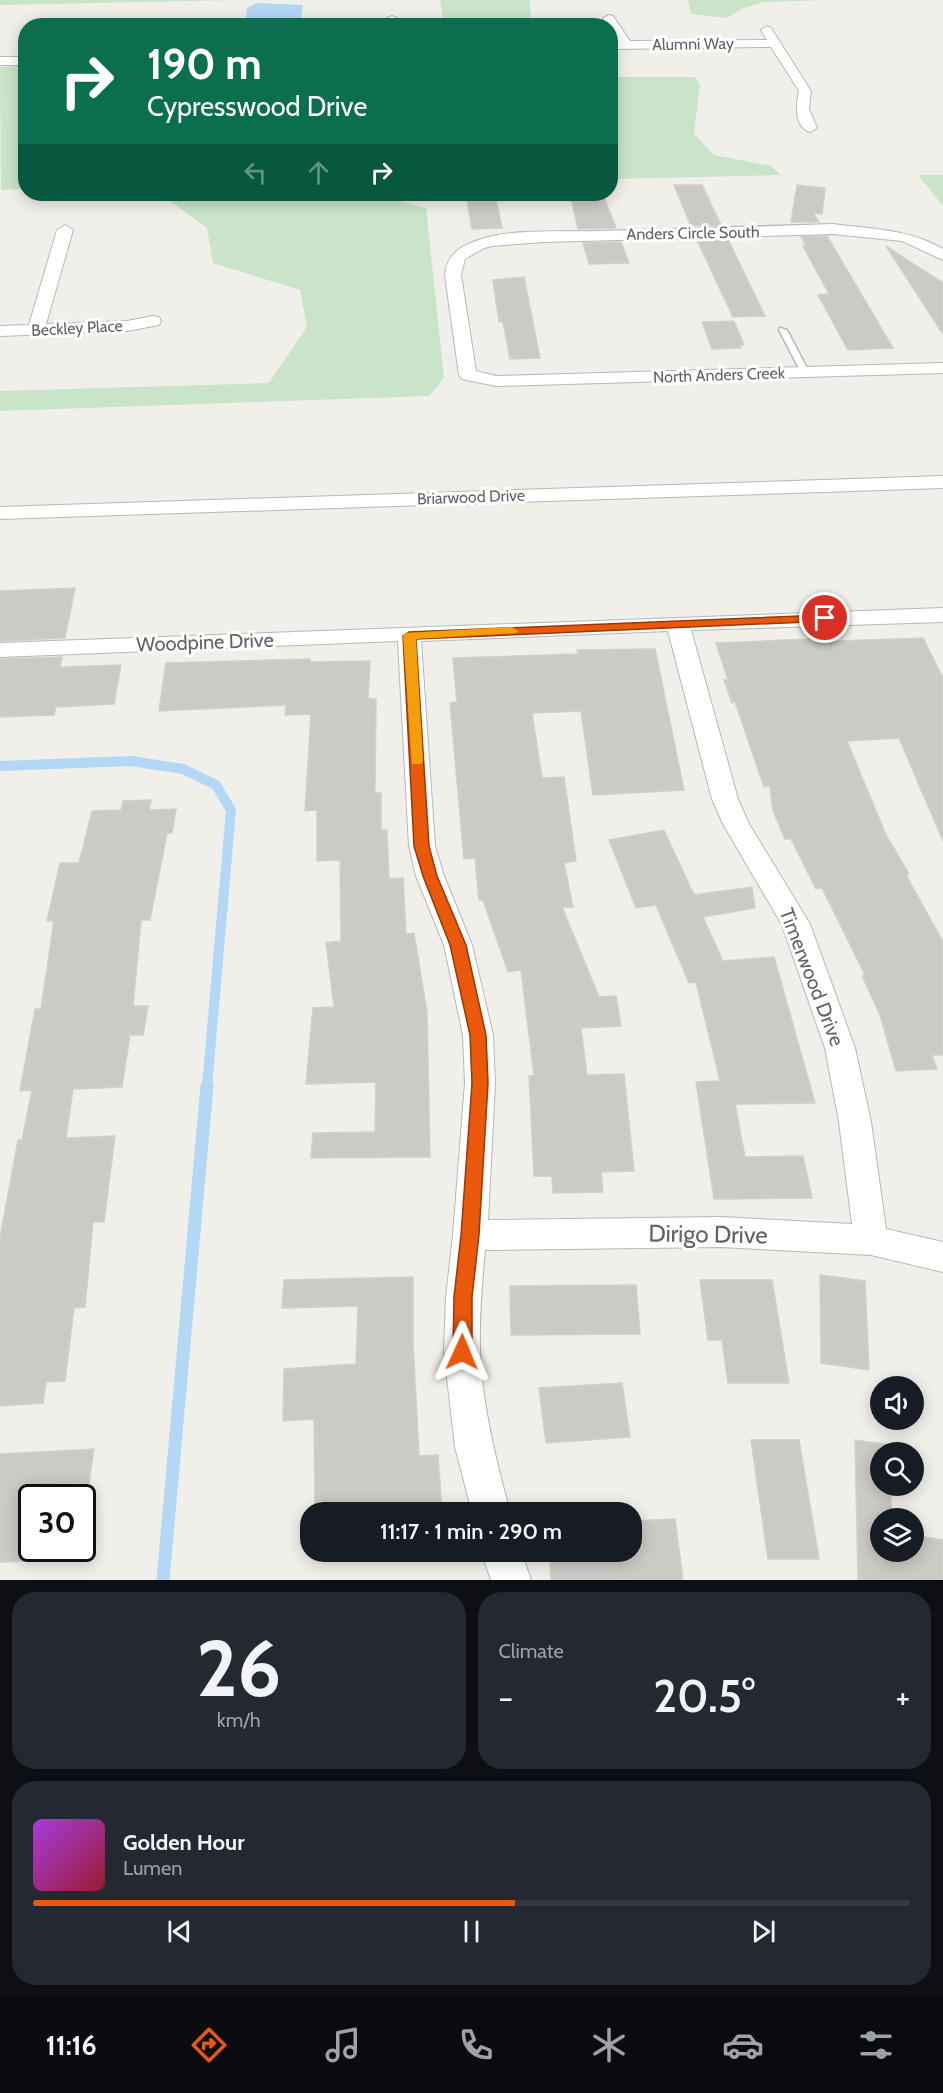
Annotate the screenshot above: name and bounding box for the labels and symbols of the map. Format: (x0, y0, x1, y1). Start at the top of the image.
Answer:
street label: Alumni Way (652, 34, 734, 54)
street label: Anders Circle South (626, 222, 760, 244)
street label: Beckley Place (31, 316, 123, 340)
street label: North Anders Creek (653, 363, 786, 387)
street label: Briarwood Drive (417, 486, 525, 508)
pin (799, 592, 850, 643)
street label: Woodpine Drive (136, 628, 274, 656)
street label: Timerwood Drive (775, 905, 849, 1049)
street label: Dirigo Drive (648, 1218, 768, 1250)
position arrow (430, 1320, 494, 1384)
speed limit sign: 30 (18, 1484, 96, 1562)

